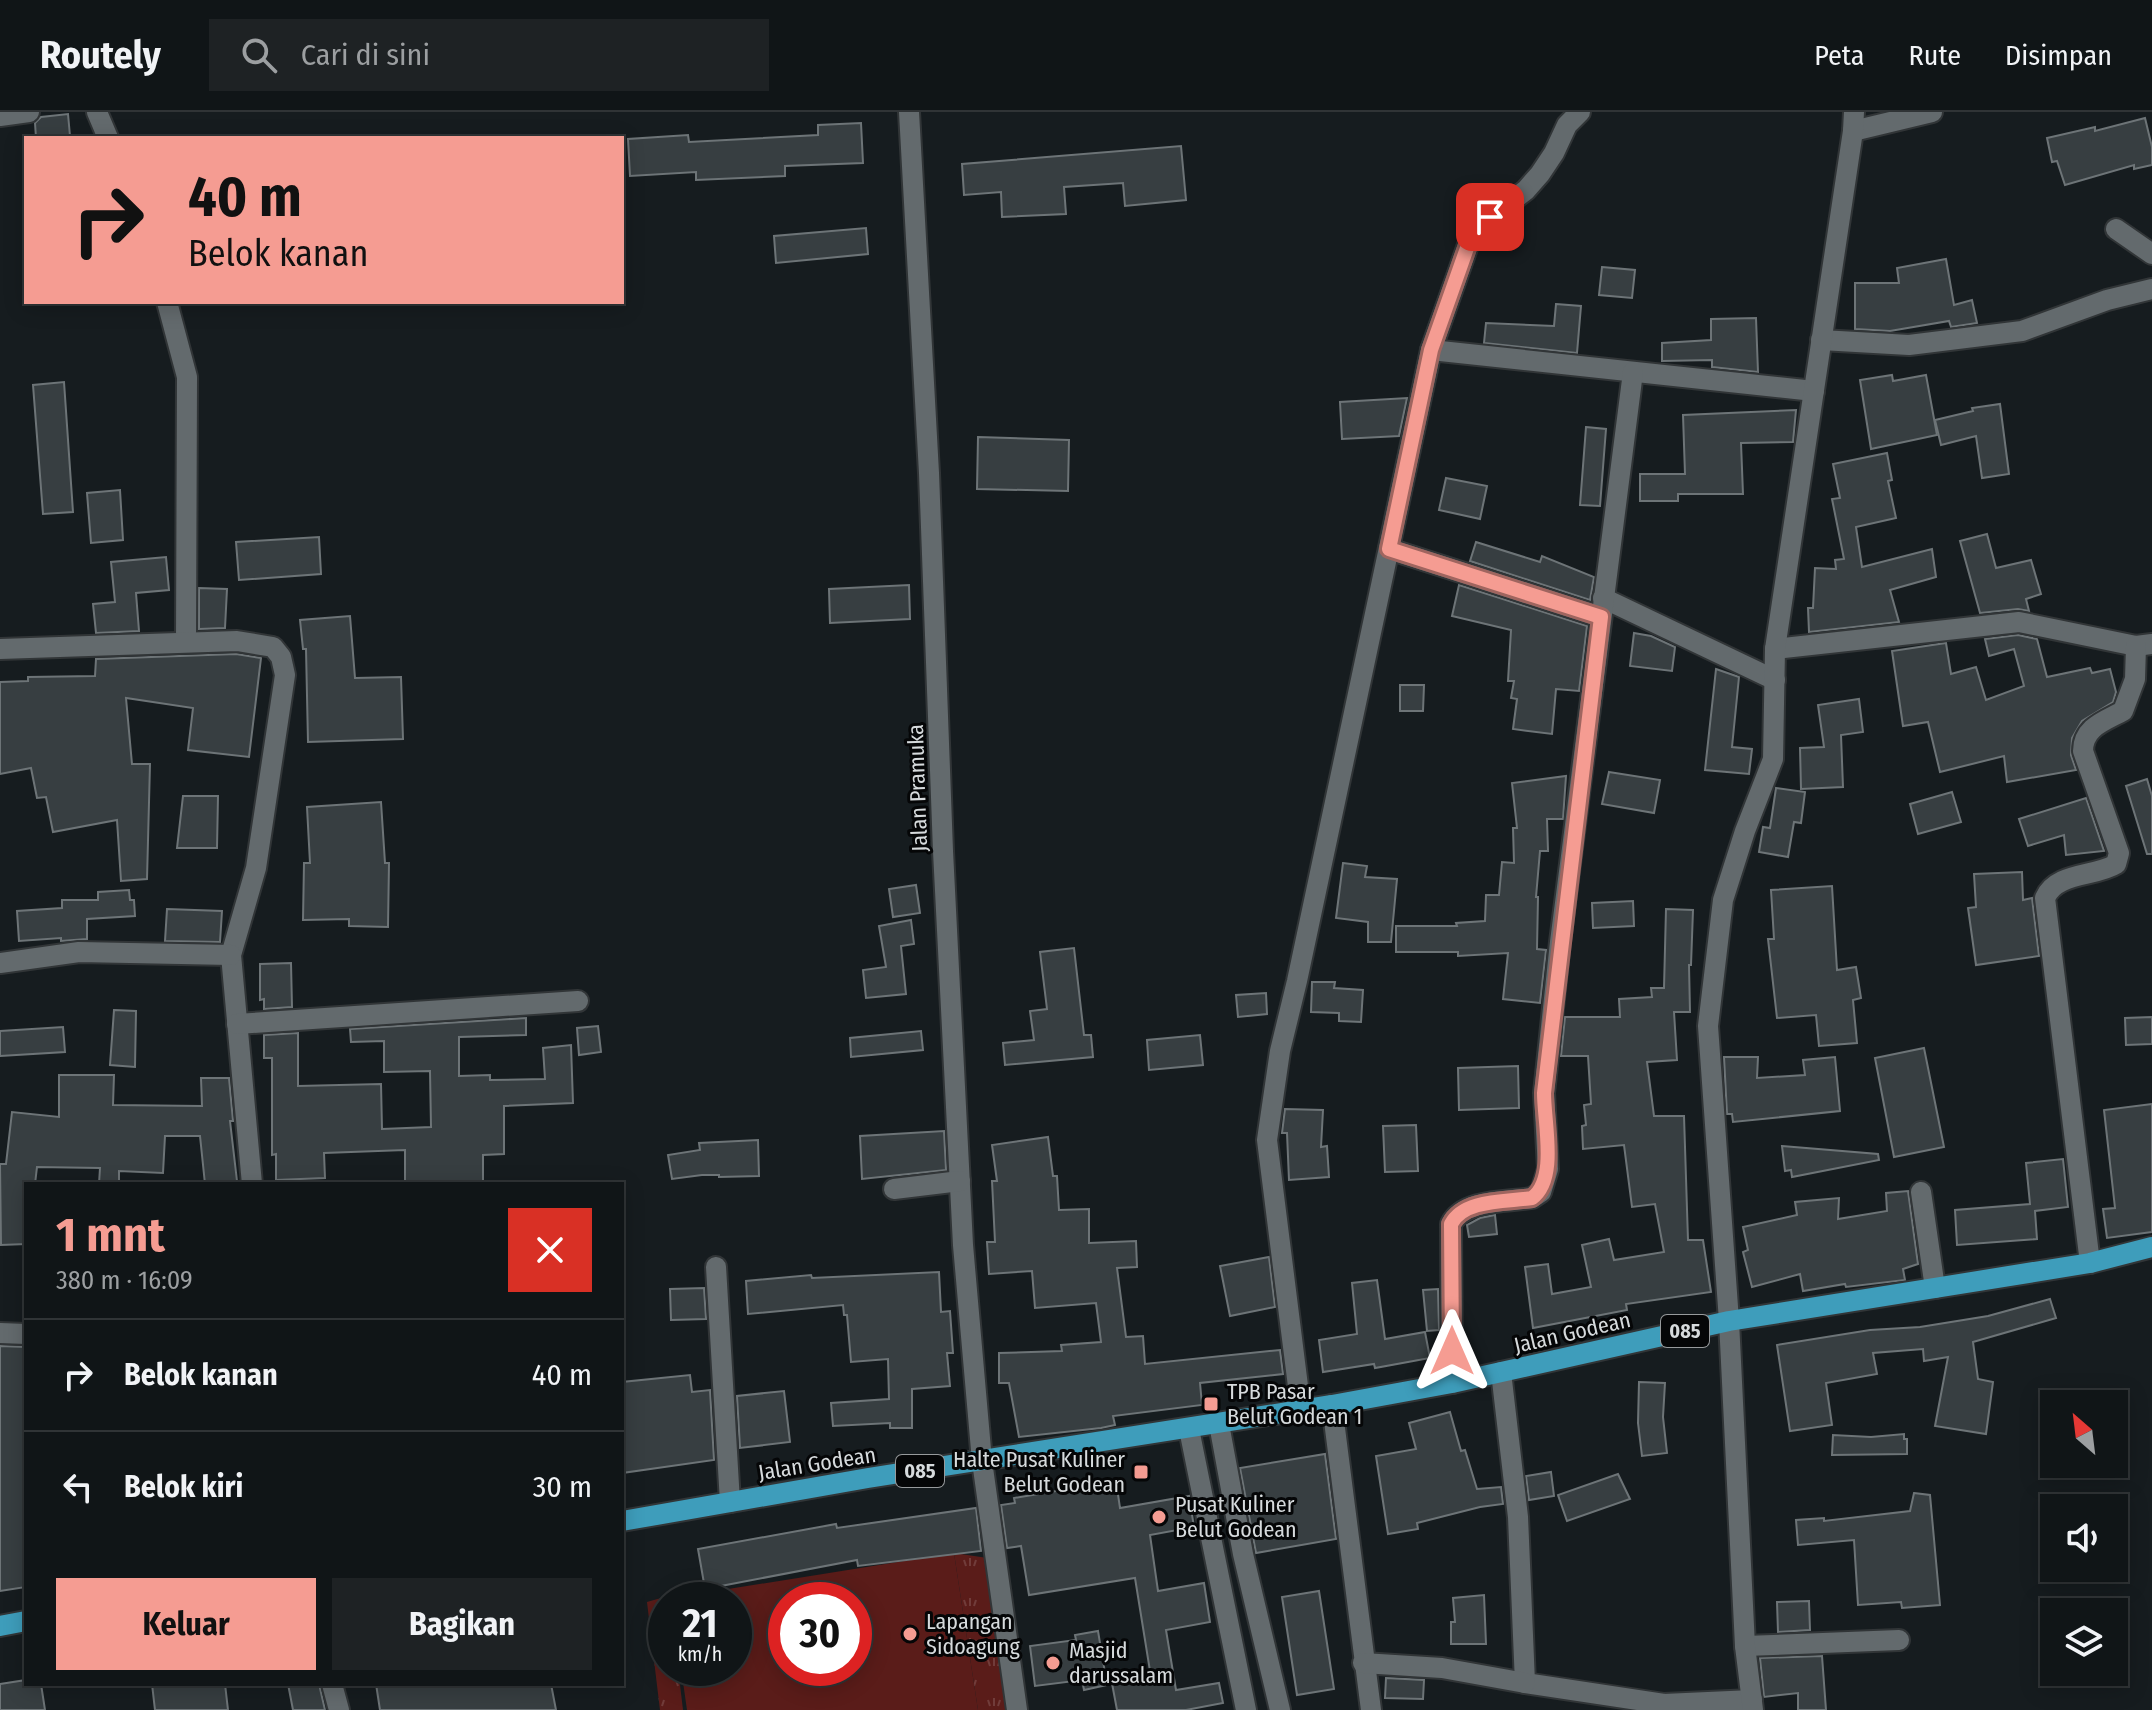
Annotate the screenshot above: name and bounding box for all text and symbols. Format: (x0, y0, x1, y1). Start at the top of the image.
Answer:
search box (209, 19, 769, 91)
text: Routely (40, 32, 161, 78)
icon: search (237, 33, 281, 77)
text: Cari di sini (301, 37, 430, 73)
text: Peta (1814, 39, 1865, 72)
text: Rute (1909, 39, 1961, 72)
text: Disimpan (2005, 39, 2112, 72)
text: 40 m (188, 164, 302, 231)
icon: right (56, 168, 160, 272)
pin (1456, 183, 1524, 251)
icon: arrive (1468, 195, 1512, 239)
text: Belok kanan (188, 232, 368, 276)
street label: Jalan Pramuka (902, 724, 933, 852)
text: 1 mnt (56, 1206, 165, 1264)
button: close (508, 1208, 592, 1292)
text: 380 m · 16:09 (56, 1265, 193, 1296)
street label: Jalan Godean (1511, 1306, 1633, 1359)
position arrow (1410, 1309, 1494, 1393)
road number: 085 (1661, 1315, 1709, 1347)
icon: right (56, 1353, 100, 1397)
text: Belok kanan (124, 1357, 278, 1393)
text: 40 m (532, 1357, 592, 1393)
place label: TPB Pasar Belut Godean 1 (1227, 1378, 1362, 1430)
north arrow (2040, 1390, 2128, 1478)
map controls (2040, 1390, 2128, 1686)
marker: TPB Pasar Belut Godean 1 (1202, 1395, 1220, 1413)
street label: Jalan Godean (756, 1441, 878, 1486)
place label: Halte Pusat Kuliner Belut Godean (953, 1446, 1125, 1498)
road number: 085 (896, 1455, 944, 1487)
marker: Halte Pusat Kuliner Belut Godean (1132, 1463, 1150, 1481)
icon: left (56, 1465, 100, 1509)
text: Belok kiri (124, 1469, 243, 1505)
text: 30 m (533, 1469, 592, 1505)
place label: Pusat Kuliner Belut Godean (1175, 1491, 1297, 1543)
button: sound (2040, 1494, 2128, 1582)
marker: Pusat Kuliner Belut Godean (1150, 1508, 1168, 1526)
button: Keluar (56, 1578, 316, 1670)
button: Bagikan (332, 1578, 592, 1670)
speed limit sign: 30 (768, 1582, 872, 1686)
button: layers (2040, 1598, 2128, 1686)
text: 21 (683, 1600, 717, 1648)
place label: Lapangan Sidoagung (926, 1608, 1020, 1660)
marker: Lapangan Sidoagung (901, 1625, 919, 1643)
place label: Masjid darussalam (1069, 1637, 1173, 1689)
text: km/h (678, 1642, 722, 1666)
marker: Masjid darussalam (1044, 1654, 1062, 1672)

